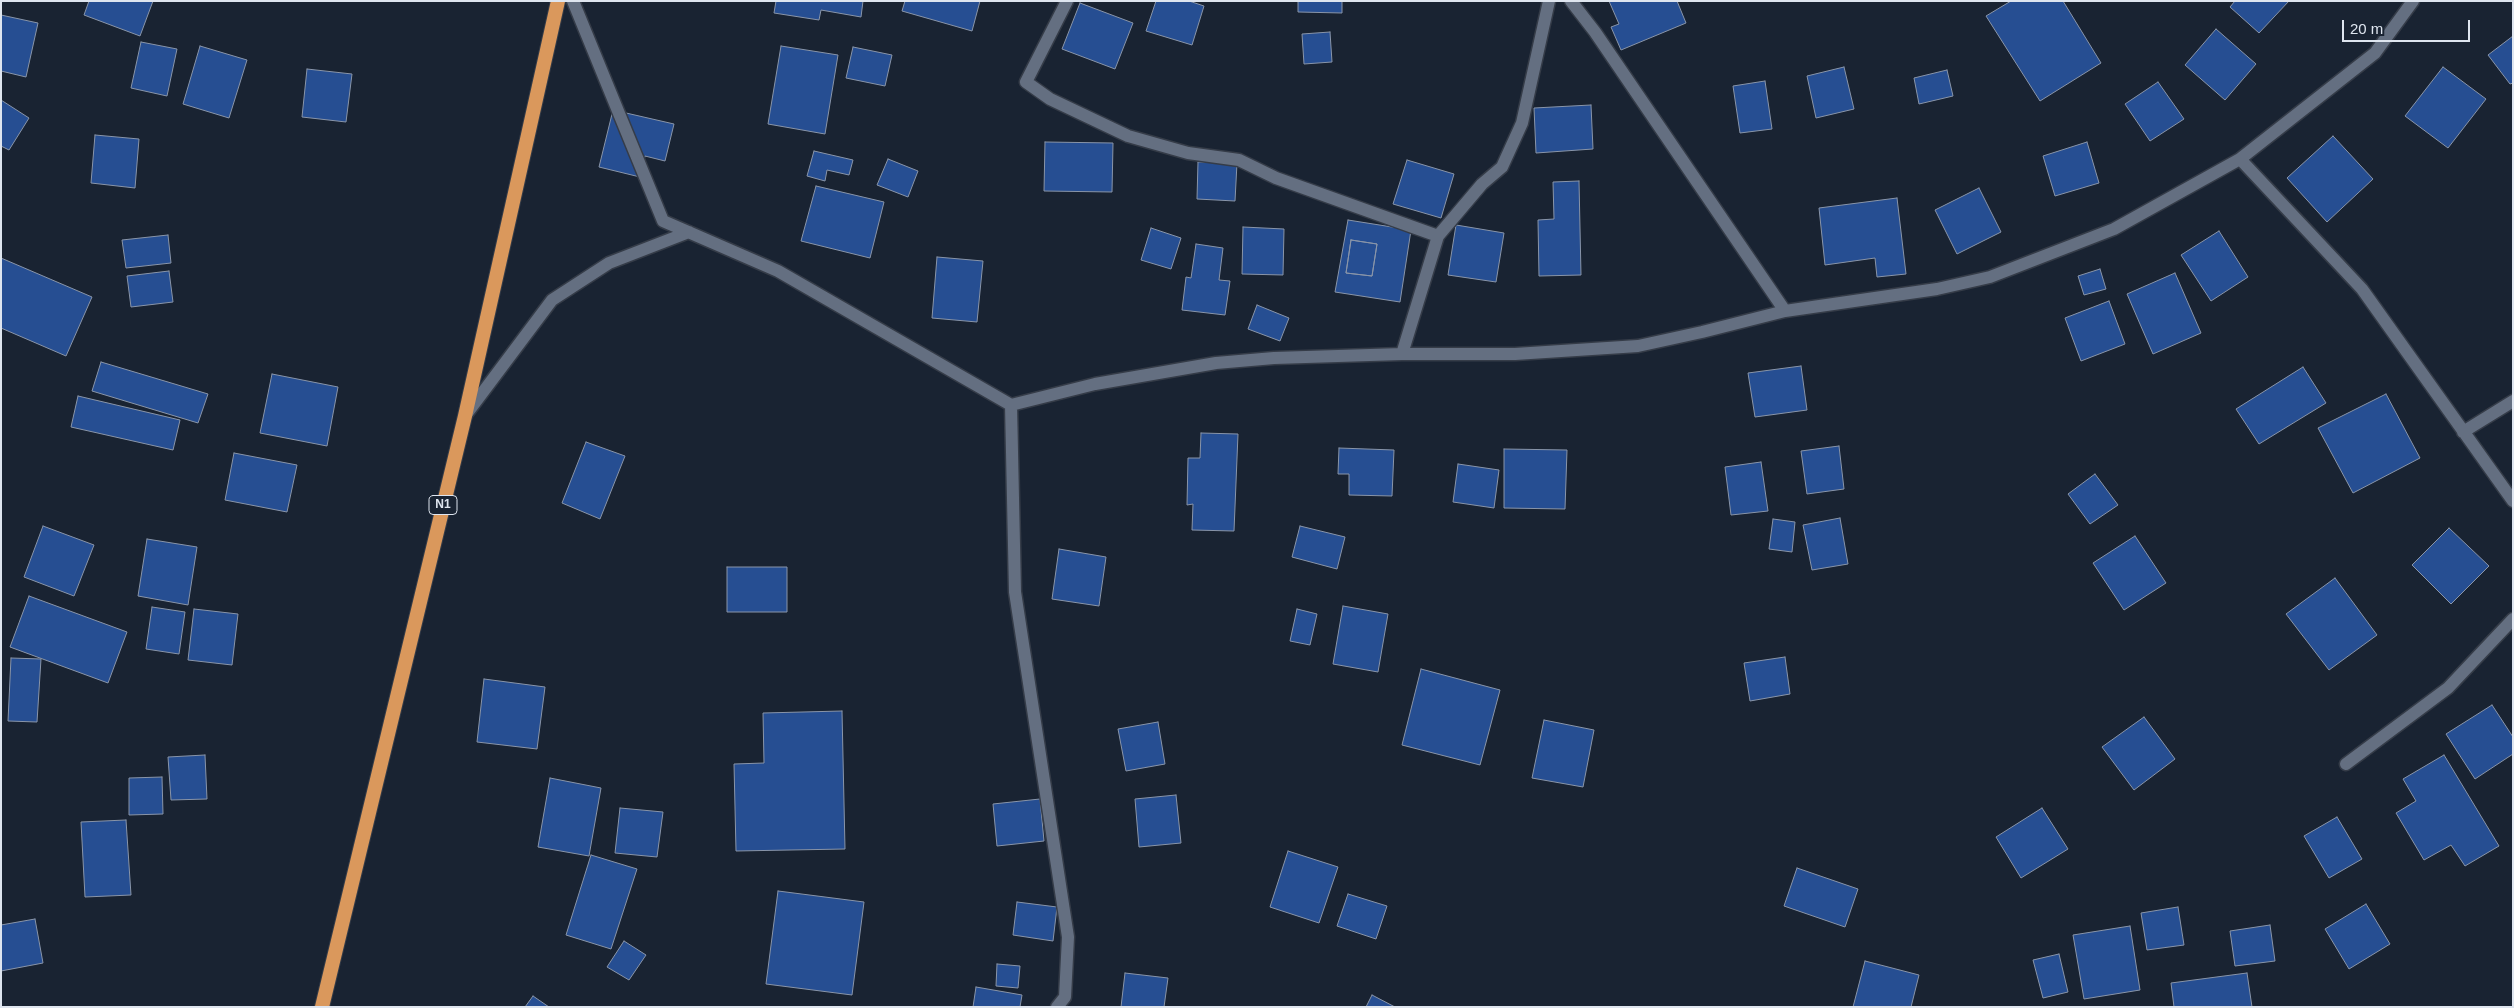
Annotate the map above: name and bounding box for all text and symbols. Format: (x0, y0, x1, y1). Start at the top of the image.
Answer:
scale bar (2344, 10, 2472, 42)
text: 20 m (2350, 20, 2383, 37)
road number: N1 (429, 496, 457, 514)

